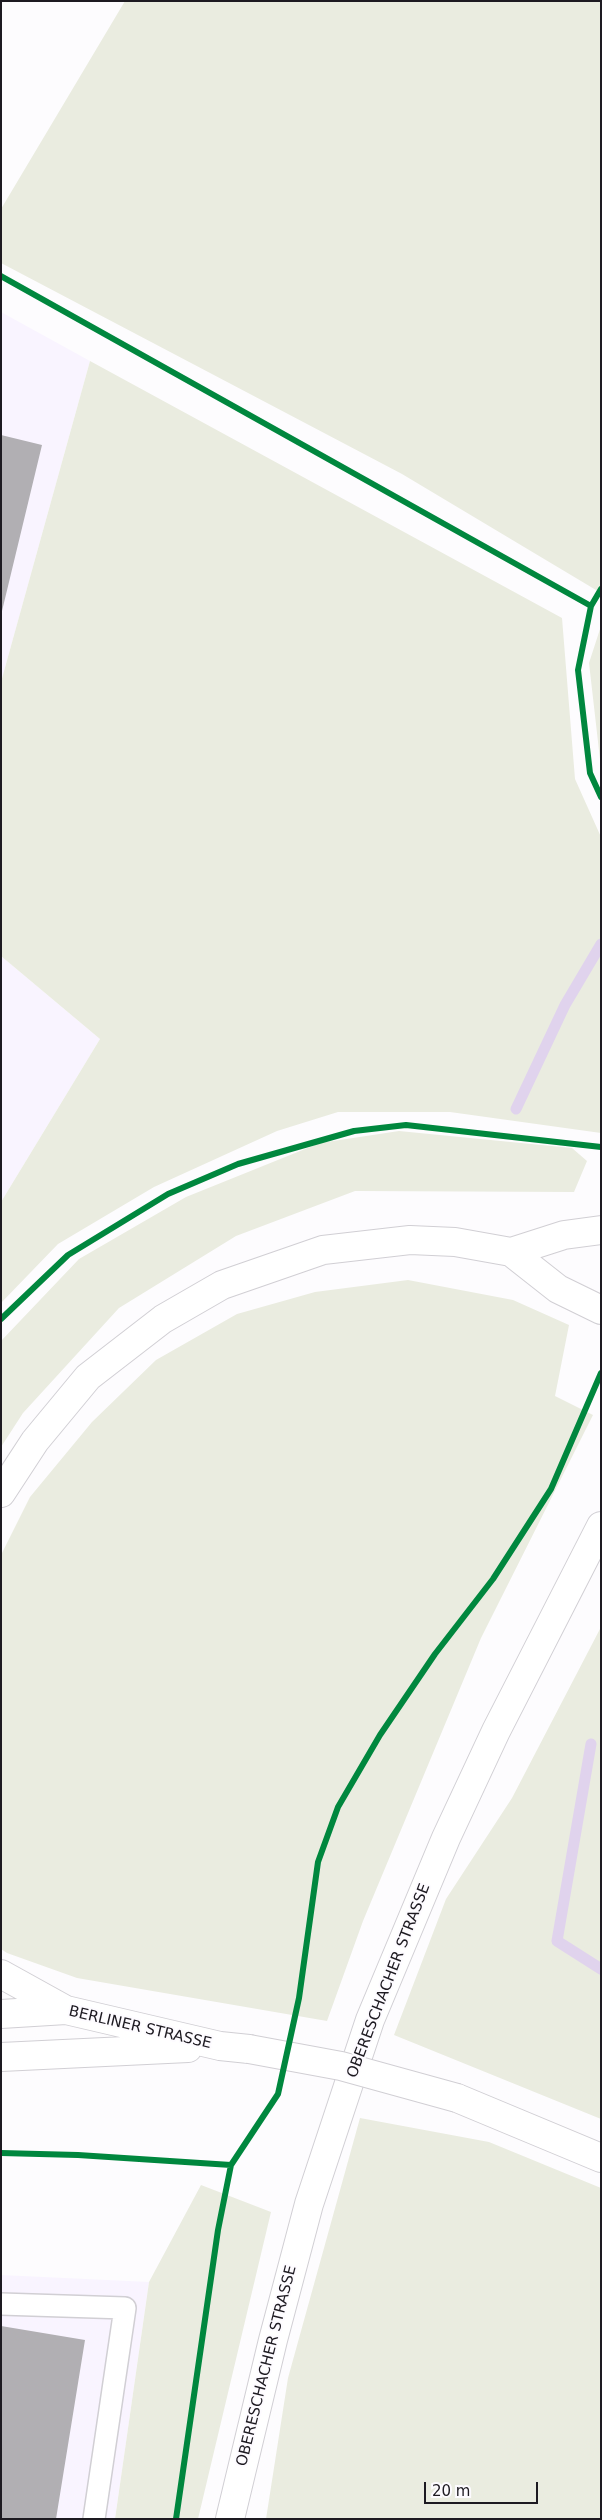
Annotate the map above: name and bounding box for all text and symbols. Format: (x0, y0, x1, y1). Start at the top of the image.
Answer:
street label: OBERESCHACHER STRASSE (344, 1881, 434, 2081)
street label: BERLINER STRASSE (67, 2003, 213, 2053)
street label: OBERESCHACHER STRASSE (233, 2264, 301, 2468)
scale bar (427, 2472, 541, 2504)
text: 20 m (432, 2482, 470, 2500)

